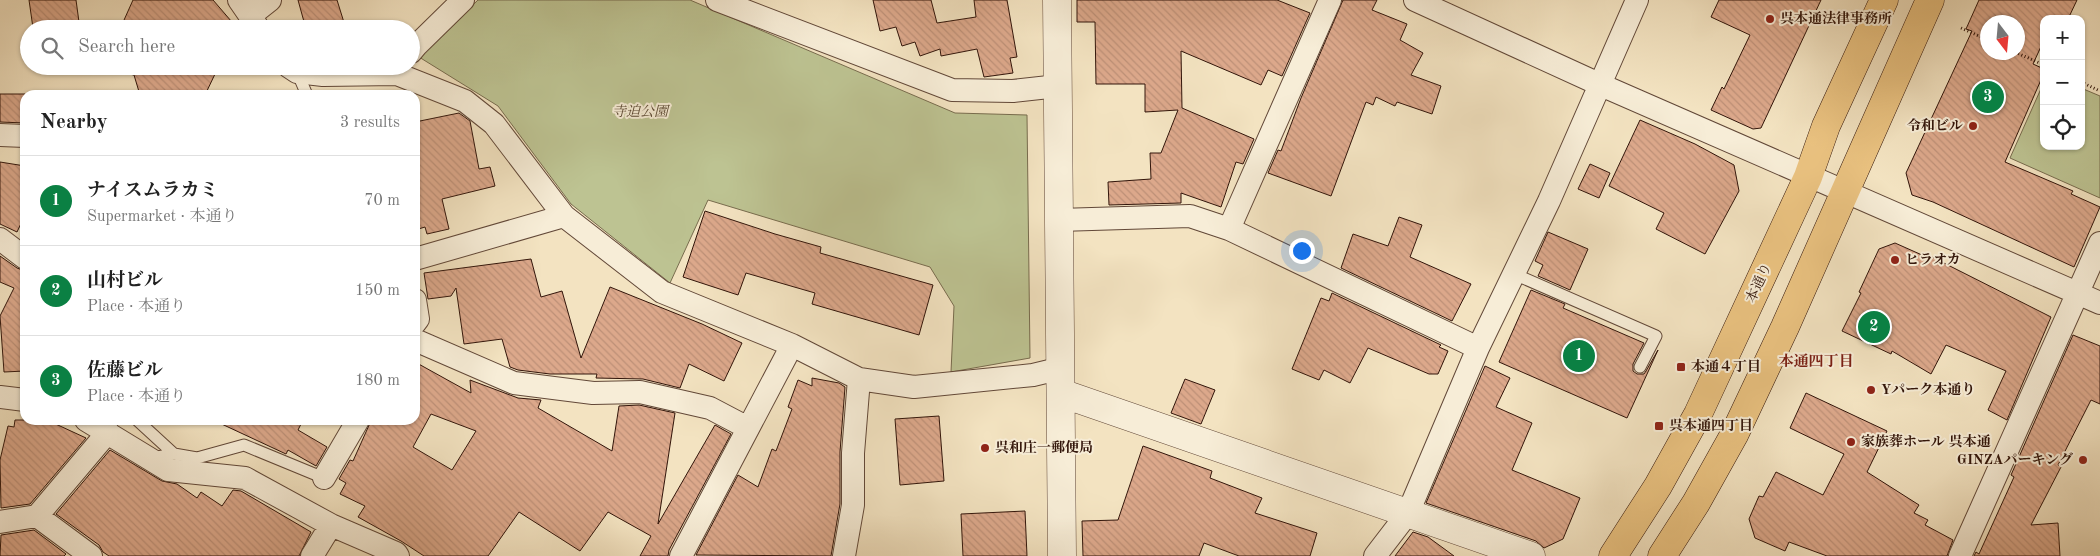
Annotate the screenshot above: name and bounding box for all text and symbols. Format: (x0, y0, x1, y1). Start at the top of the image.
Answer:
place label: 呉本通法律事務所 (1780, 10, 1892, 26)
marker: 呉本通法律事務所 (1764, 13, 1776, 25)
north arrow (1980, 15, 2025, 60)
map controls (2040, 15, 2085, 150)
button: + (2040, 15, 2085, 60)
search box (20, 20, 420, 75)
icon: search (38, 34, 66, 62)
text: Search here (78, 38, 175, 57)
button: − (2040, 60, 2085, 105)
pin: 3 (1972, 78, 2004, 116)
park label: 寺迫公園 (612, 104, 670, 119)
button: locate (2040, 105, 2085, 150)
text: Nearby (40, 112, 108, 133)
text: 3 results (340, 115, 400, 131)
place label: 令和ビル (1907, 118, 1963, 133)
marker: 令和ビル (1967, 120, 1979, 132)
text: ナイスムラカミ (87, 182, 218, 201)
text: 1 (51, 193, 61, 209)
text: 70 m (364, 193, 400, 209)
text: Supermarket · 本通り (87, 209, 238, 225)
your location (1289, 238, 1315, 264)
place label: ヒラオカ (1905, 252, 1961, 267)
marker: ヒラオカ (1889, 254, 1901, 266)
street label: 本通り (1743, 261, 1774, 305)
text: 山村ビル (87, 272, 163, 291)
text: 2 (51, 283, 61, 299)
text: 150 m (355, 283, 400, 299)
text: Place · 本通り (87, 299, 186, 315)
pin: 2 (1858, 308, 1890, 346)
pin: 1 (1563, 337, 1595, 375)
district label: 本通四丁目 (1778, 353, 1854, 370)
place label: 本通４丁目 (1691, 359, 1761, 374)
marker: 本通４丁目 (1675, 361, 1687, 373)
text: 佐藤ビル (87, 362, 163, 381)
text: 3 (51, 373, 61, 389)
text: 180 m (355, 373, 400, 389)
place label: Yパーク本通り (1881, 382, 1975, 397)
marker: Yパーク本通り (1865, 384, 1877, 396)
text: Place · 本通り (87, 389, 186, 405)
place label: 呉本通四丁目 (1669, 418, 1753, 433)
marker: 呉本通四丁目 (1653, 420, 1665, 432)
place label: 家族葬ホール 呉本通 (1861, 434, 1991, 449)
marker: 家族葬ホール 呉本通 (1845, 436, 1857, 448)
place label: 呉和庄一郵便局 (995, 440, 1093, 455)
marker: 呉和庄一郵便局 (979, 442, 991, 454)
place label: GINZAパーキング (1957, 452, 2073, 467)
marker: GINZAパーキング (2077, 454, 2089, 466)

